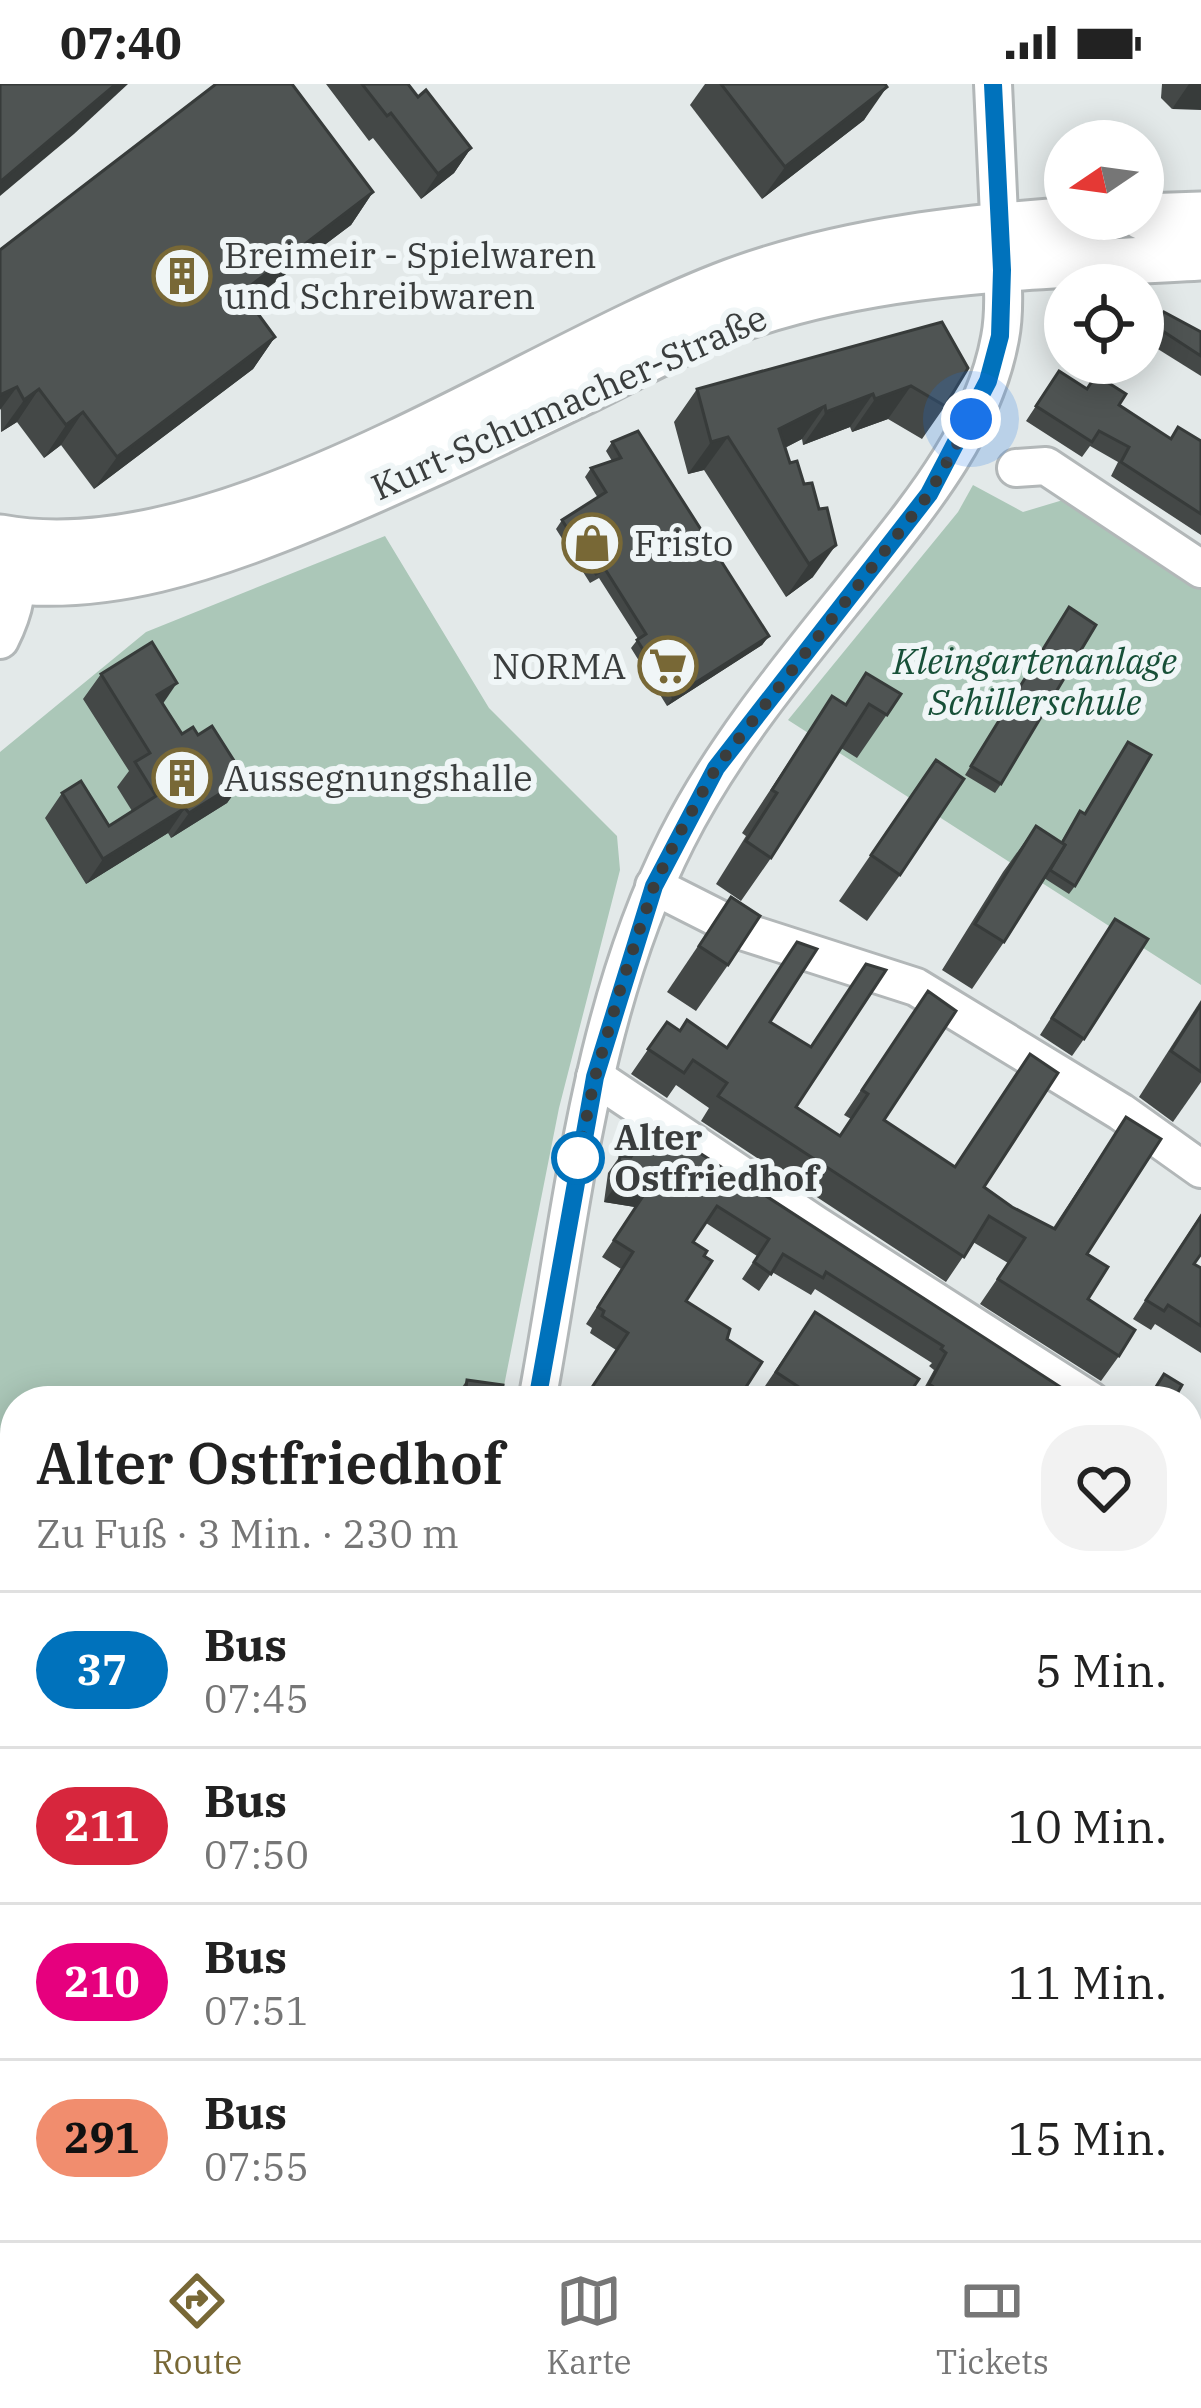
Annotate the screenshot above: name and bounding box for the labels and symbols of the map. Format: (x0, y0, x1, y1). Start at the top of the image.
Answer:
north arrow (1044, 120, 1164, 240)
place label: Breimeir - Spielwaren und Schreibwaren (224, 231, 597, 319)
building icon: Breimeir - Spielwaren und Schreibwaren (151, 245, 213, 307)
street label: Kurt-Schumacher-Straße (364, 293, 774, 510)
your location (941, 389, 1001, 449)
shop icon: Fristo (561, 512, 623, 574)
place label: Fristo (634, 519, 733, 566)
supermarket icon: NORMA (637, 635, 699, 697)
park label: Kleingartenanlage Schillerschule (892, 637, 1177, 725)
place label: NORMA (492, 642, 626, 689)
building icon: Aussegnungshalle (151, 747, 213, 809)
place label: Aussegnungshalle (224, 754, 533, 801)
place label: Alter Ostfriedhof (614, 1113, 821, 1201)
marker: Alter Ostfriedhof (553, 1133, 603, 1183)

